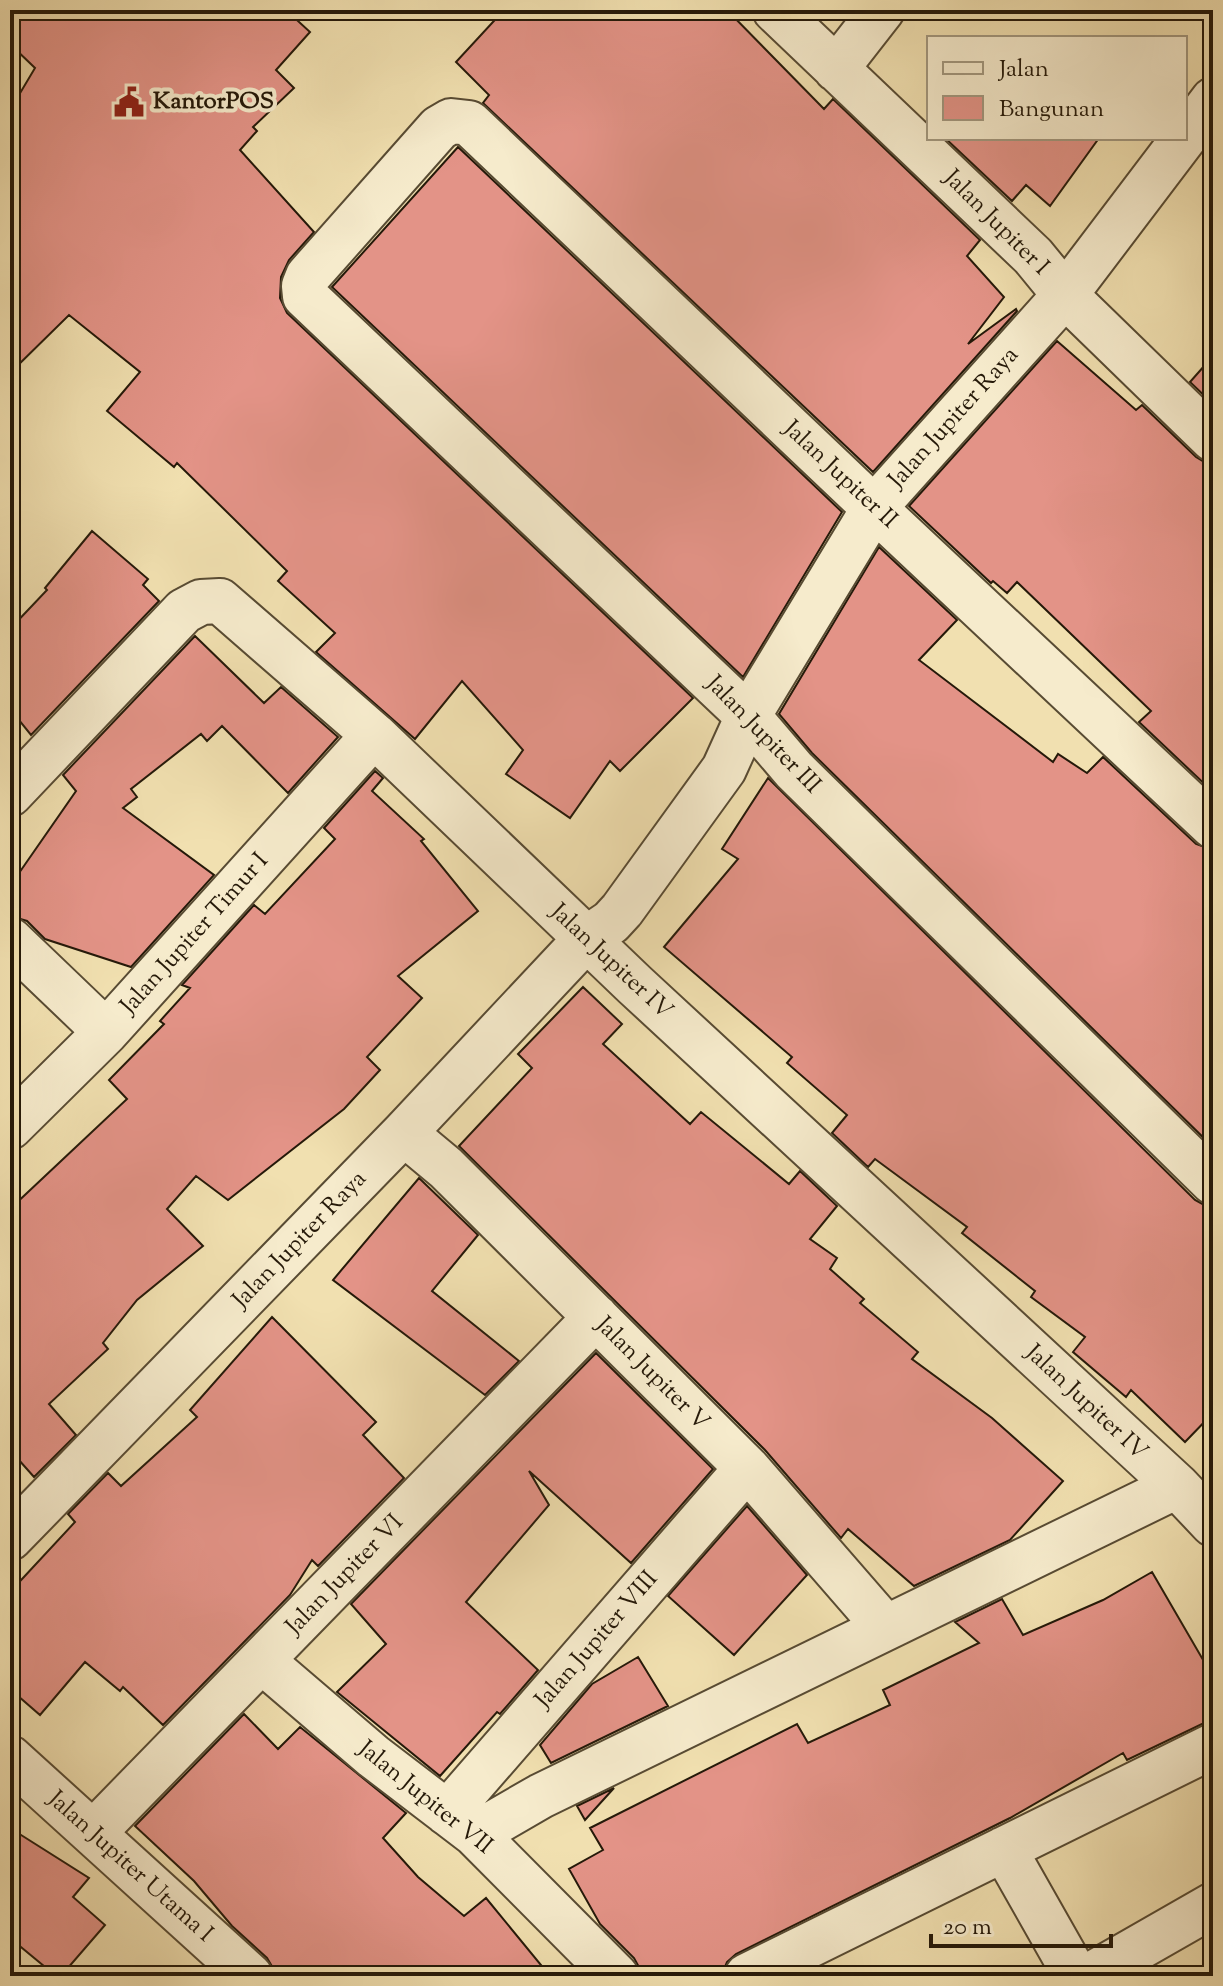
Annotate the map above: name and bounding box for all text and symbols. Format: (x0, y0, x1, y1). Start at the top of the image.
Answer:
legend (927, 36, 1187, 140)
text: Jalan (997, 53, 1049, 87)
public building icon: KantorPOS (112, 85, 146, 119)
place label: KantorPOS (153, 85, 274, 119)
text: Bangunan (999, 93, 1104, 127)
street label: Jalan Jupiter I (934, 161, 1057, 284)
street label: Jalan Jupiter Raya (880, 340, 1027, 498)
street label: Jalan Jupiter II (774, 412, 905, 537)
street label: Jalan Jupiter III (696, 667, 828, 802)
street label: Jalan Jupiter Timur I (112, 845, 277, 1024)
street label: Jalan Jupiter IV (541, 895, 680, 1028)
street label: Jalan Jupiter Raya (224, 1163, 375, 1318)
street label: Jalan Jupiter V (586, 1308, 717, 1439)
street label: Jalan Jupiter IV (1016, 1336, 1155, 1469)
street label: Jalan Jupiter VI (277, 1507, 412, 1645)
street label: Jalan Jupiter VIII (526, 1564, 666, 1718)
street label: Jalan Jupiter VII (349, 1732, 500, 1863)
street label: Jalan Jupiter Utama I (38, 1782, 220, 1951)
scale bar (931, 1898, 1111, 1948)
text: 20 m (943, 1911, 992, 1945)

